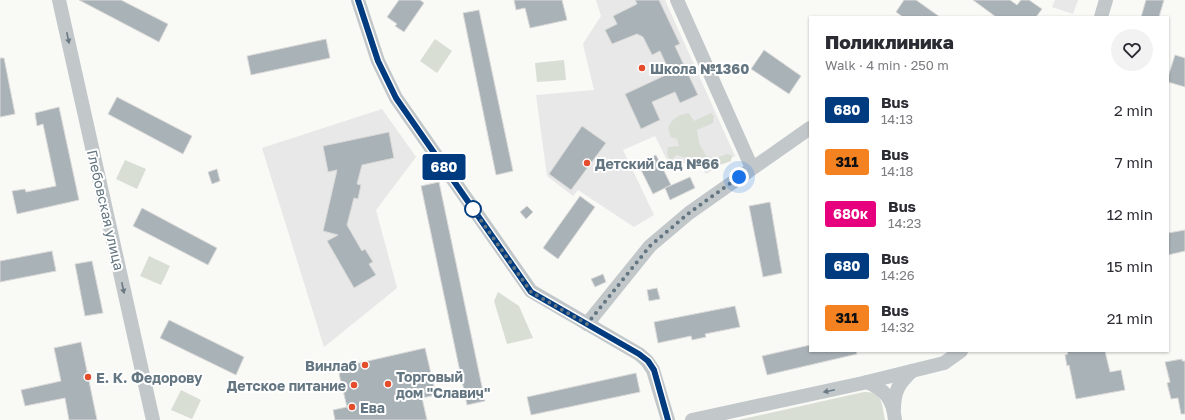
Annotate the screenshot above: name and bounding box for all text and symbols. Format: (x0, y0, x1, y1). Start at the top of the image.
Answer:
button: heart (1111, 29, 1153, 71)
text: Поликлиника (825, 30, 954, 53)
one-way arrow (65, 32, 71, 44)
text: Walk · 4 min · 250 m (825, 57, 949, 73)
place label: Школа №1360 (650, 60, 749, 77)
marker: Школа №1360 (637, 63, 647, 73)
text: Bus (881, 93, 909, 111)
text: 680 (834, 101, 860, 118)
text: 2 min (1114, 101, 1153, 119)
text: 14:13 (881, 111, 913, 127)
text: Bus (881, 145, 909, 163)
street label: Глебовская улица (84, 148, 128, 272)
text: 311 (836, 153, 858, 170)
text: 7 min (1115, 153, 1153, 171)
line badge: 680 (421, 154, 467, 180)
place label: Детский сад №66 (595, 155, 719, 172)
text: 680 (431, 158, 457, 175)
marker: Детский сад №66 (582, 158, 592, 168)
text: 14:18 (881, 163, 913, 179)
your location (729, 167, 749, 187)
text: Bus (888, 197, 916, 215)
unlabelled marker (464, 200, 482, 218)
text: 680к (833, 205, 868, 222)
text: 12 min (1107, 205, 1153, 223)
text: 14:23 (888, 215, 921, 231)
text: Bus (881, 249, 909, 267)
text: 680 (834, 257, 860, 274)
text: 15 min (1107, 257, 1153, 275)
text: 14:26 (881, 267, 915, 283)
one-way arrow (121, 282, 127, 294)
text: Bus (881, 301, 909, 319)
text: 311 (836, 309, 858, 326)
text: 21 min (1107, 309, 1153, 327)
text: 14:32 (881, 319, 914, 335)
place label: Винлаб (305, 357, 358, 374)
marker: Винлаб (360, 360, 370, 370)
place label: Торговый дом "Славич" (396, 368, 490, 401)
place label: Е. К. Федорову (96, 369, 203, 386)
marker: Е. К. Федорову (83, 372, 93, 382)
place label: Детское питание (227, 377, 346, 394)
marker: Торговый дом "Славич" (383, 379, 393, 389)
marker: Детское питание (349, 380, 359, 390)
one-way arrow (823, 388, 835, 394)
place label: Ева (360, 399, 385, 416)
marker: Ева (347, 402, 357, 412)

